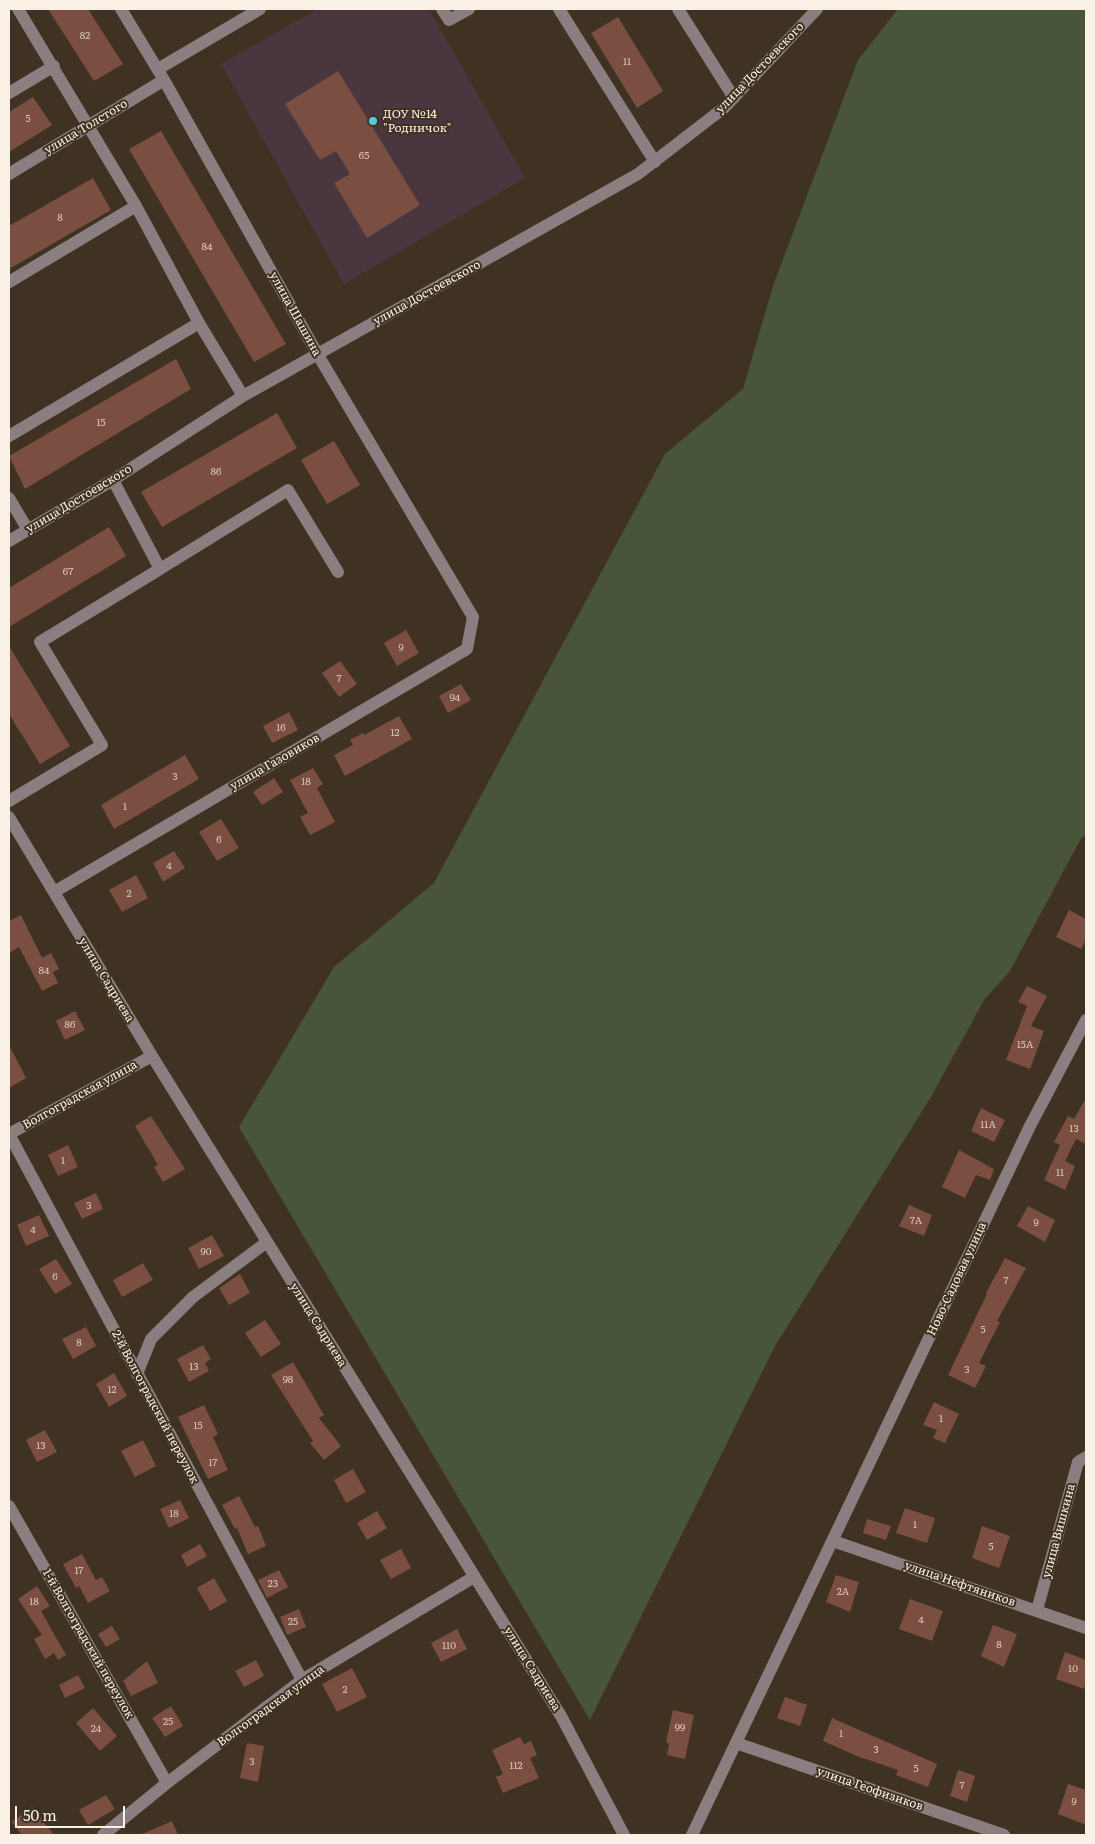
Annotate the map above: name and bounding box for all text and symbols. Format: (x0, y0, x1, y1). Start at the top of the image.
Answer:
street label: улица Достоевского (713, 20, 807, 116)
house number: 82 (80, 30, 90, 42)
house number: 11 (623, 56, 631, 68)
street label: улица Толстого (42, 96, 130, 158)
place label: ДОУ №14 "Родничок" (383, 107, 451, 135)
house number: 5 (25, 113, 31, 125)
marker: ДОУ №14 "Родничок" (367, 115, 379, 127)
house number: 65 (359, 150, 369, 162)
house number: 8 (57, 212, 63, 224)
house number: 84 (201, 241, 213, 253)
street label: улица Достоевского (371, 257, 483, 329)
street label: улица Шашина (266, 269, 324, 359)
house number: 15 (96, 417, 106, 429)
street label: улица Достоевского (24, 462, 134, 536)
house number: 86 (211, 466, 221, 478)
house number: 67 (63, 566, 73, 578)
house number: 9 (398, 642, 404, 654)
house number: 7 (336, 673, 342, 685)
house number: 94 (450, 692, 460, 704)
house number: 16 (276, 722, 286, 734)
house number: 12 (390, 727, 400, 739)
street label: улица Газовиков (228, 731, 322, 793)
house number: 3 (172, 771, 178, 783)
house number: 18 (301, 776, 311, 788)
house number: 1 (123, 801, 127, 813)
house number: 6 (216, 834, 222, 846)
house number: 4 (166, 860, 172, 872)
house number: 2 (126, 888, 132, 900)
street label: улица Садриева (75, 935, 137, 1025)
house number: 84 (38, 965, 50, 977)
house number: 86 (65, 1019, 75, 1031)
house number: 15А (1017, 1039, 1033, 1051)
street label: Волгоградская улица (20, 1058, 140, 1132)
house number: 11А (980, 1119, 996, 1131)
house number: 13 (1069, 1123, 1079, 1135)
house number: 1 (61, 1155, 65, 1167)
house number: 11 (1056, 1167, 1064, 1179)
house number: 3 (86, 1200, 92, 1212)
house number: 7А (910, 1215, 922, 1227)
house number: 9 (1033, 1217, 1039, 1229)
street label: Ново-Садовая улица (924, 1220, 990, 1338)
house number: 4 (30, 1224, 36, 1236)
house number: 90 (200, 1246, 212, 1258)
house number: 6 (52, 1271, 58, 1283)
house number: 7 (1003, 1275, 1009, 1287)
street label: улица Садриева (286, 1280, 350, 1370)
house number: 5 (980, 1324, 986, 1336)
street label: 2-й Волгоградский переулок (108, 1328, 202, 1486)
house number: 8 (76, 1337, 82, 1349)
house number: 13 (189, 1361, 199, 1373)
house number: 3 (964, 1364, 970, 1376)
house number: 98 (283, 1374, 293, 1386)
house number: 12 (107, 1384, 117, 1396)
house number: 1 (939, 1413, 943, 1425)
house number: 15 (193, 1420, 203, 1432)
house number: 13 (36, 1440, 46, 1452)
house number: 17 (209, 1457, 217, 1469)
street label: улица Вишкина (1040, 1482, 1078, 1580)
house number: 18 (169, 1508, 179, 1520)
house number: 1 (913, 1519, 917, 1531)
house number: 5 (988, 1541, 994, 1553)
street label: улица Нефтяников (903, 1558, 1017, 1610)
house number: 17 (75, 1565, 83, 1577)
street label: 1-й Волгоградский переулок (39, 1567, 137, 1721)
house number: 23 (268, 1578, 278, 1590)
house number: 2А (837, 1586, 849, 1598)
house number: 18 (29, 1596, 39, 1608)
house number: 4 (918, 1614, 924, 1626)
house number: 25 (288, 1616, 298, 1628)
street label: улица Садриева (500, 1624, 564, 1714)
house number: 8 (996, 1639, 1002, 1651)
house number: 110 (442, 1640, 456, 1652)
street label: Волгоградская улица (215, 1662, 327, 1750)
house number: 10 (1068, 1663, 1078, 1675)
house number: 2 (342, 1684, 348, 1696)
house number: 25 (163, 1716, 173, 1728)
house number: 99 (675, 1722, 685, 1734)
house number: 24 (91, 1723, 101, 1735)
house number: 1 (839, 1728, 843, 1740)
house number: 3 (873, 1744, 879, 1756)
house number: 3 (249, 1756, 255, 1768)
house number: 112 (509, 1760, 523, 1772)
house number: 5 (913, 1763, 919, 1775)
street label: улица Геофизиков (815, 1764, 925, 1814)
house number: 7 (959, 1780, 965, 1792)
scale bar (18, 1796, 128, 1828)
house number: 9 (1071, 1796, 1077, 1808)
text: 50 m (23, 1803, 57, 1826)

